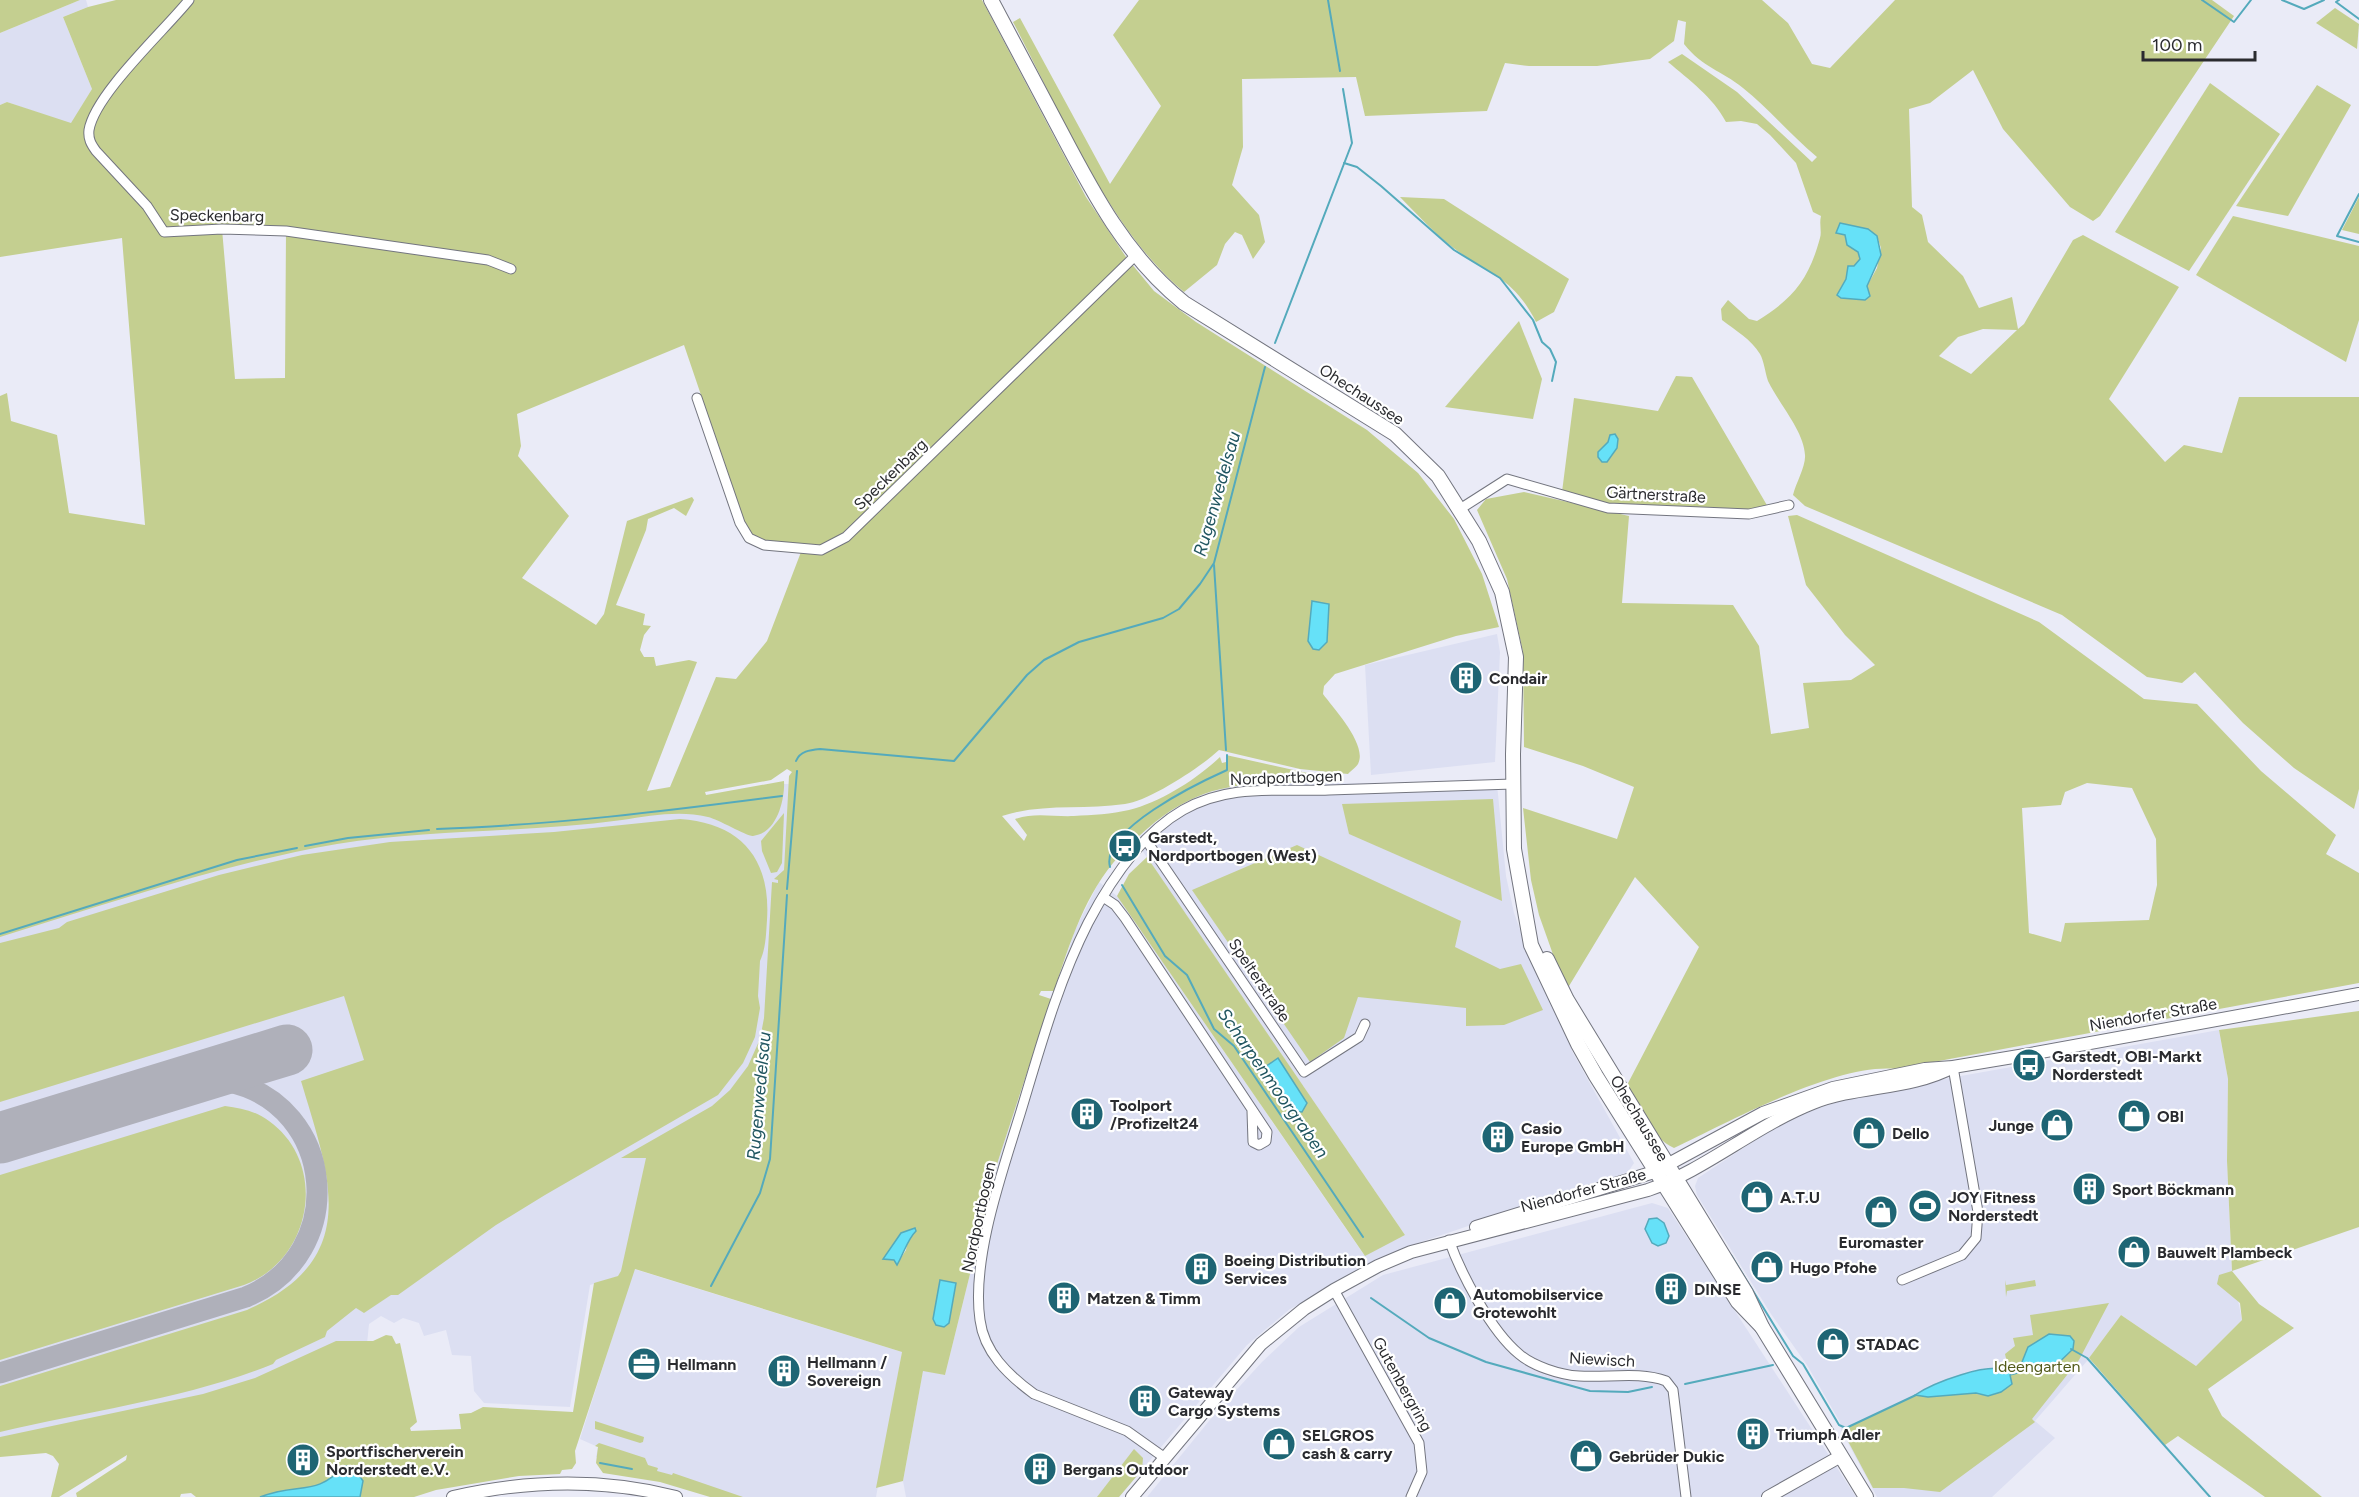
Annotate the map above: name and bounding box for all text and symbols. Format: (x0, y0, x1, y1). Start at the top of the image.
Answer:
scale bar (2143, 24, 2256, 62)
text: 100 m (2152, 34, 2202, 56)
street label: Speckenbarg (170, 205, 264, 226)
street label: Ohechaussee (1316, 360, 1408, 429)
water label: Rugenwedelsau (1189, 429, 1245, 559)
street label: Speckenbarg (850, 435, 931, 514)
street label: Gärtnerstraße (1606, 482, 1706, 507)
building icon: Condair (1448, 660, 1484, 696)
place label: Condair (1489, 669, 1547, 688)
street label: Nordportbogen (1230, 766, 1343, 789)
bus stop icon: Garstedt, Nordportbogen (West) (1107, 828, 1143, 864)
place label: Garstedt, Nordportbogen (West) (1148, 828, 1317, 865)
street label: Spelterstraße (1225, 935, 1295, 1026)
street label: Niendorfer Straße (2088, 994, 2218, 1035)
water label: Scharpenmoorgraben (1213, 1004, 1333, 1162)
water label: Rugenwedelsau (742, 1031, 776, 1161)
bus stop icon: Garstedt, OBI-Markt Norderstedt (2011, 1047, 2047, 1083)
place label: Garstedt, OBI-Markt Norderstedt (2052, 1047, 2202, 1084)
street label: Ohechaussee (1606, 1072, 1673, 1165)
building icon: Toolport /Profizelt24 (1069, 1096, 1105, 1132)
place label: Toolport /Profizelt24 (1110, 1096, 1199, 1133)
shop icon: OBI (2116, 1098, 2152, 1134)
shop icon: Junge (2039, 1107, 2075, 1143)
place label: OBI (2157, 1107, 2184, 1126)
shop icon: Dello (1851, 1115, 1887, 1151)
place label: Junge (1989, 1116, 2034, 1135)
building icon: Casio Europe GmbH (1480, 1119, 1516, 1155)
place label: Casio Europe GmbH (1521, 1119, 1625, 1156)
place label: Dello (1892, 1124, 1929, 1143)
street label: Nordportbogen (958, 1160, 999, 1274)
street label: Niendorfer Straße (1518, 1165, 1648, 1216)
building icon: Sport Böckmann (2071, 1171, 2107, 1207)
shop icon: A.T.U (1739, 1179, 1775, 1215)
place label: Sport Böckmann (2112, 1180, 2234, 1199)
place label: A.T.U (1780, 1188, 1820, 1207)
sports icon: JOY Fitness Norderstedt (1907, 1188, 1943, 1224)
place label: JOY Fitness Norderstedt (1948, 1188, 2039, 1225)
shop icon: Euromaster (1863, 1194, 1899, 1230)
place label: Euromaster (1838, 1233, 1924, 1252)
shop icon: Bauwelt Plambeck (2116, 1234, 2152, 1270)
place label: Bauwelt Plambeck (2157, 1243, 2293, 1262)
shop icon: Hugo Pfohe (1749, 1249, 1785, 1285)
building icon: Boeing Distribution Services (1183, 1251, 1219, 1287)
place label: Boeing Distribution Services (1224, 1251, 1366, 1288)
place label: Hugo Pfohe (1790, 1258, 1877, 1277)
building icon: DINSE (1653, 1271, 1689, 1307)
building icon: Matzen & Timm (1046, 1280, 1082, 1316)
place label: DINSE (1694, 1280, 1741, 1299)
shop icon: Automobilservice Grotewohlt (1432, 1285, 1468, 1321)
place label: Automobilservice Grotewohlt (1473, 1285, 1603, 1322)
place label: Matzen & Timm (1087, 1289, 1201, 1308)
shop icon: STADAC (1815, 1326, 1851, 1362)
street label: Gutenbergring (1369, 1334, 1436, 1435)
place label: STADAC (1856, 1335, 1920, 1354)
office icon: Hellmann (626, 1346, 662, 1382)
street label: Niewisch (1569, 1348, 1635, 1371)
building icon: Hellmann / Sovereign (766, 1353, 802, 1389)
place label: Hellmann / Sovereign (807, 1353, 887, 1390)
place label: Hellmann (667, 1355, 736, 1374)
park label: Ideengarten (1994, 1357, 2080, 1376)
building icon: Gateway Cargo Systems (1127, 1383, 1163, 1419)
place label: Gateway Cargo Systems (1168, 1383, 1280, 1420)
building icon: Triumph Adler (1735, 1416, 1771, 1452)
place label: Triumph Adler (1776, 1425, 1880, 1444)
shop icon: SELGROS cash & carry (1261, 1426, 1297, 1462)
place label: SELGROS cash & carry (1302, 1426, 1393, 1463)
shop icon: Gebrüder Dukic (1568, 1438, 1604, 1474)
building icon: Sportfischerverein Norderstedt e.V. (285, 1442, 321, 1478)
place label: Sportfischerverein Norderstedt e.V. (326, 1442, 464, 1479)
place label: Gebrüder Dukic (1609, 1447, 1725, 1466)
building icon: Bergans Outdoor (1022, 1451, 1058, 1487)
place label: Bergans Outdoor (1063, 1460, 1188, 1479)

